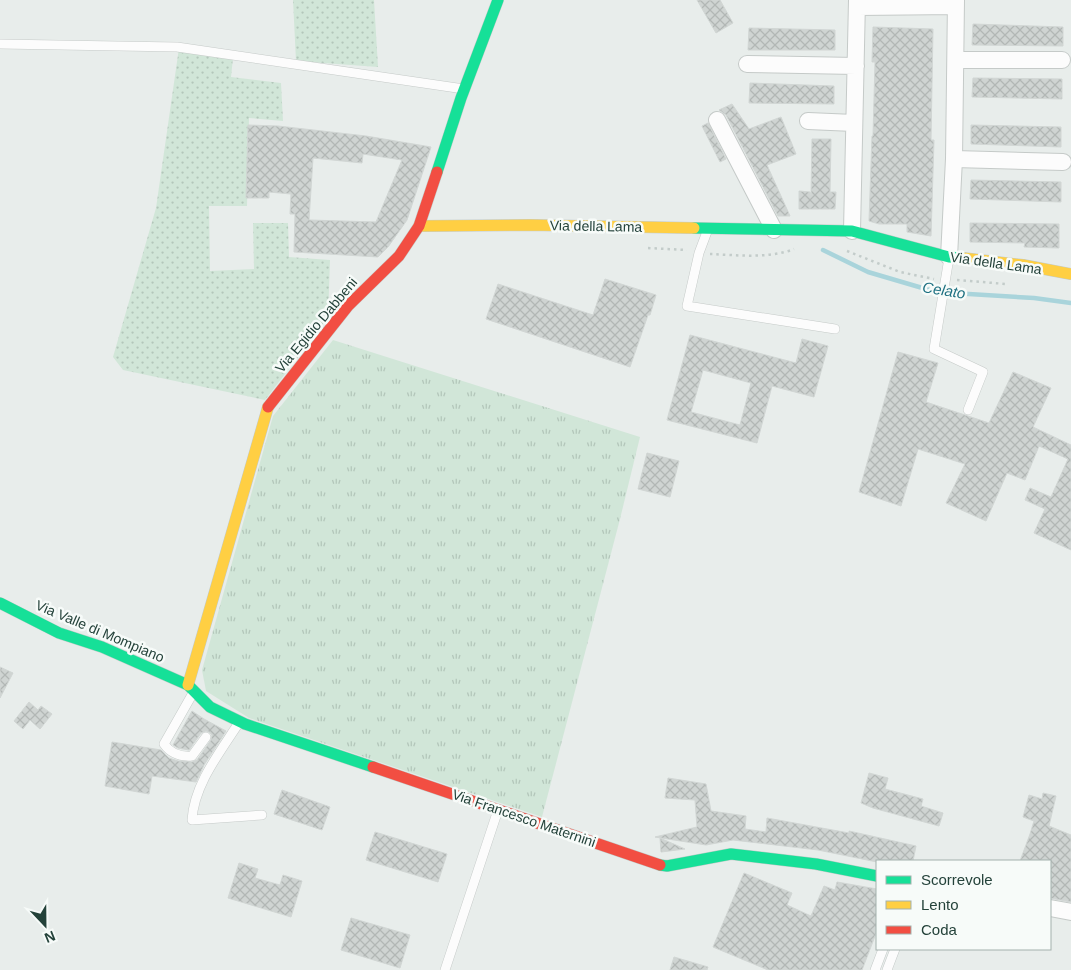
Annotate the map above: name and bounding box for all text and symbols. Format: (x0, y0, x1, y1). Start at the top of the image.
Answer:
street label: Via della Lama (550, 217, 643, 235)
street label: Via della Lama (949, 249, 1043, 277)
street label: Via Egidio Dabbeni (272, 274, 360, 376)
water label: Celato (921, 278, 967, 302)
street label: Via Valle di Mompiano (33, 597, 167, 665)
street label: Via Francesco Maternini (450, 786, 598, 850)
legend (876, 860, 1051, 950)
text: Scorrevole (921, 871, 993, 888)
text: Lento (921, 896, 959, 913)
north arrow (20, 900, 70, 950)
text: Coda (921, 921, 958, 938)
text: N (42, 928, 58, 946)

